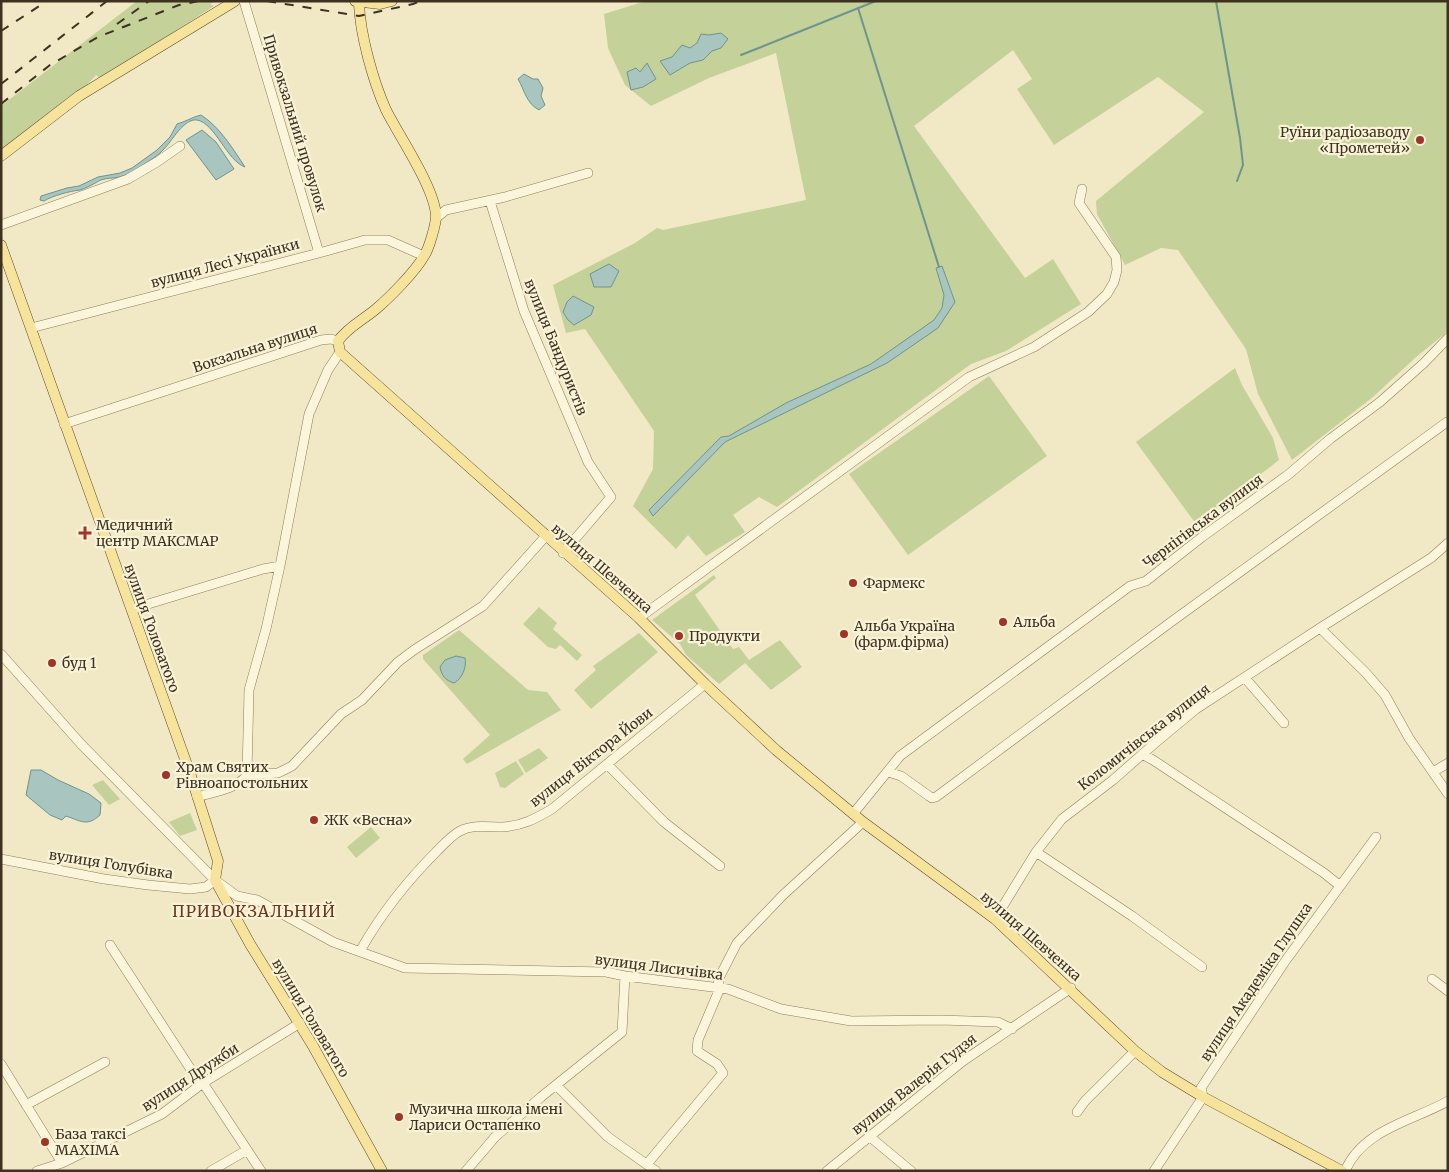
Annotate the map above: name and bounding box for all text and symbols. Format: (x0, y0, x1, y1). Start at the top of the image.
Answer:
street label: Привокзальний провулок (259, 32, 331, 214)
place label: Руїни радіозаводу «Прометей» (1280, 123, 1411, 157)
marker: Руїни радіозаводу «Прометей» (1414, 134, 1426, 146)
street label: вулиця Лесі Українки (149, 234, 302, 292)
street label: вулиця Бандуристів (520, 276, 592, 418)
street label: Вокзальна вулиця (190, 319, 320, 377)
street label: Чернігівська вулиця (1139, 470, 1267, 572)
place label: Медичний центр МАКСМАР (96, 516, 219, 550)
street label: вулиця Шевченка (548, 519, 656, 617)
marker: Медичний центр МАКСМАР (78, 526, 92, 540)
street label: вулиця Головатого (120, 561, 184, 695)
place label: Фармекс (863, 574, 925, 592)
marker: Фармекс (847, 577, 859, 589)
place label: Альба (1012, 613, 1056, 631)
marker: Альба (997, 616, 1009, 628)
place label: Альба Україна (фарм.фірма) (853, 617, 956, 651)
place label: Продукти (689, 627, 761, 645)
marker: Альба Україна (фарм.фірма) (838, 628, 850, 640)
marker: Продукти (673, 630, 685, 642)
place label: буд 1 (62, 654, 96, 672)
marker: буд 1 (46, 657, 58, 669)
street label: Коломичівська вулиця (1074, 680, 1214, 794)
street label: вулиця Віктора Йови (526, 703, 656, 811)
place label: Храм Святих Рівноапостольних (176, 758, 309, 792)
marker: Храм Святих Рівноапостольних (160, 769, 172, 781)
place label: ЖК «Весна» (324, 811, 412, 829)
marker: ЖК «Весна» (308, 814, 320, 826)
street label: вулиця Голубівка (48, 845, 175, 883)
street label: вулиця Шевченка (977, 887, 1085, 985)
street label: вулиця Академіка Глушка (1196, 899, 1316, 1065)
district label: ПРИВОКЗАЛЬНИЙ (172, 901, 336, 921)
street label: вулиця Лисичівка (594, 950, 725, 984)
street label: вулиця Головатого (268, 955, 354, 1081)
street label: вулиця Валерія Гудзя (848, 1030, 980, 1138)
street label: вулиця Дружби (138, 1039, 242, 1115)
place label: Музична школа імені Лариси Остапенко (409, 1100, 563, 1134)
marker: Музична школа імені Лариси Остапенко (393, 1111, 405, 1123)
place label: База таксі MAXIMA (55, 1125, 127, 1159)
marker: База таксі MAXIMA (39, 1136, 51, 1148)

